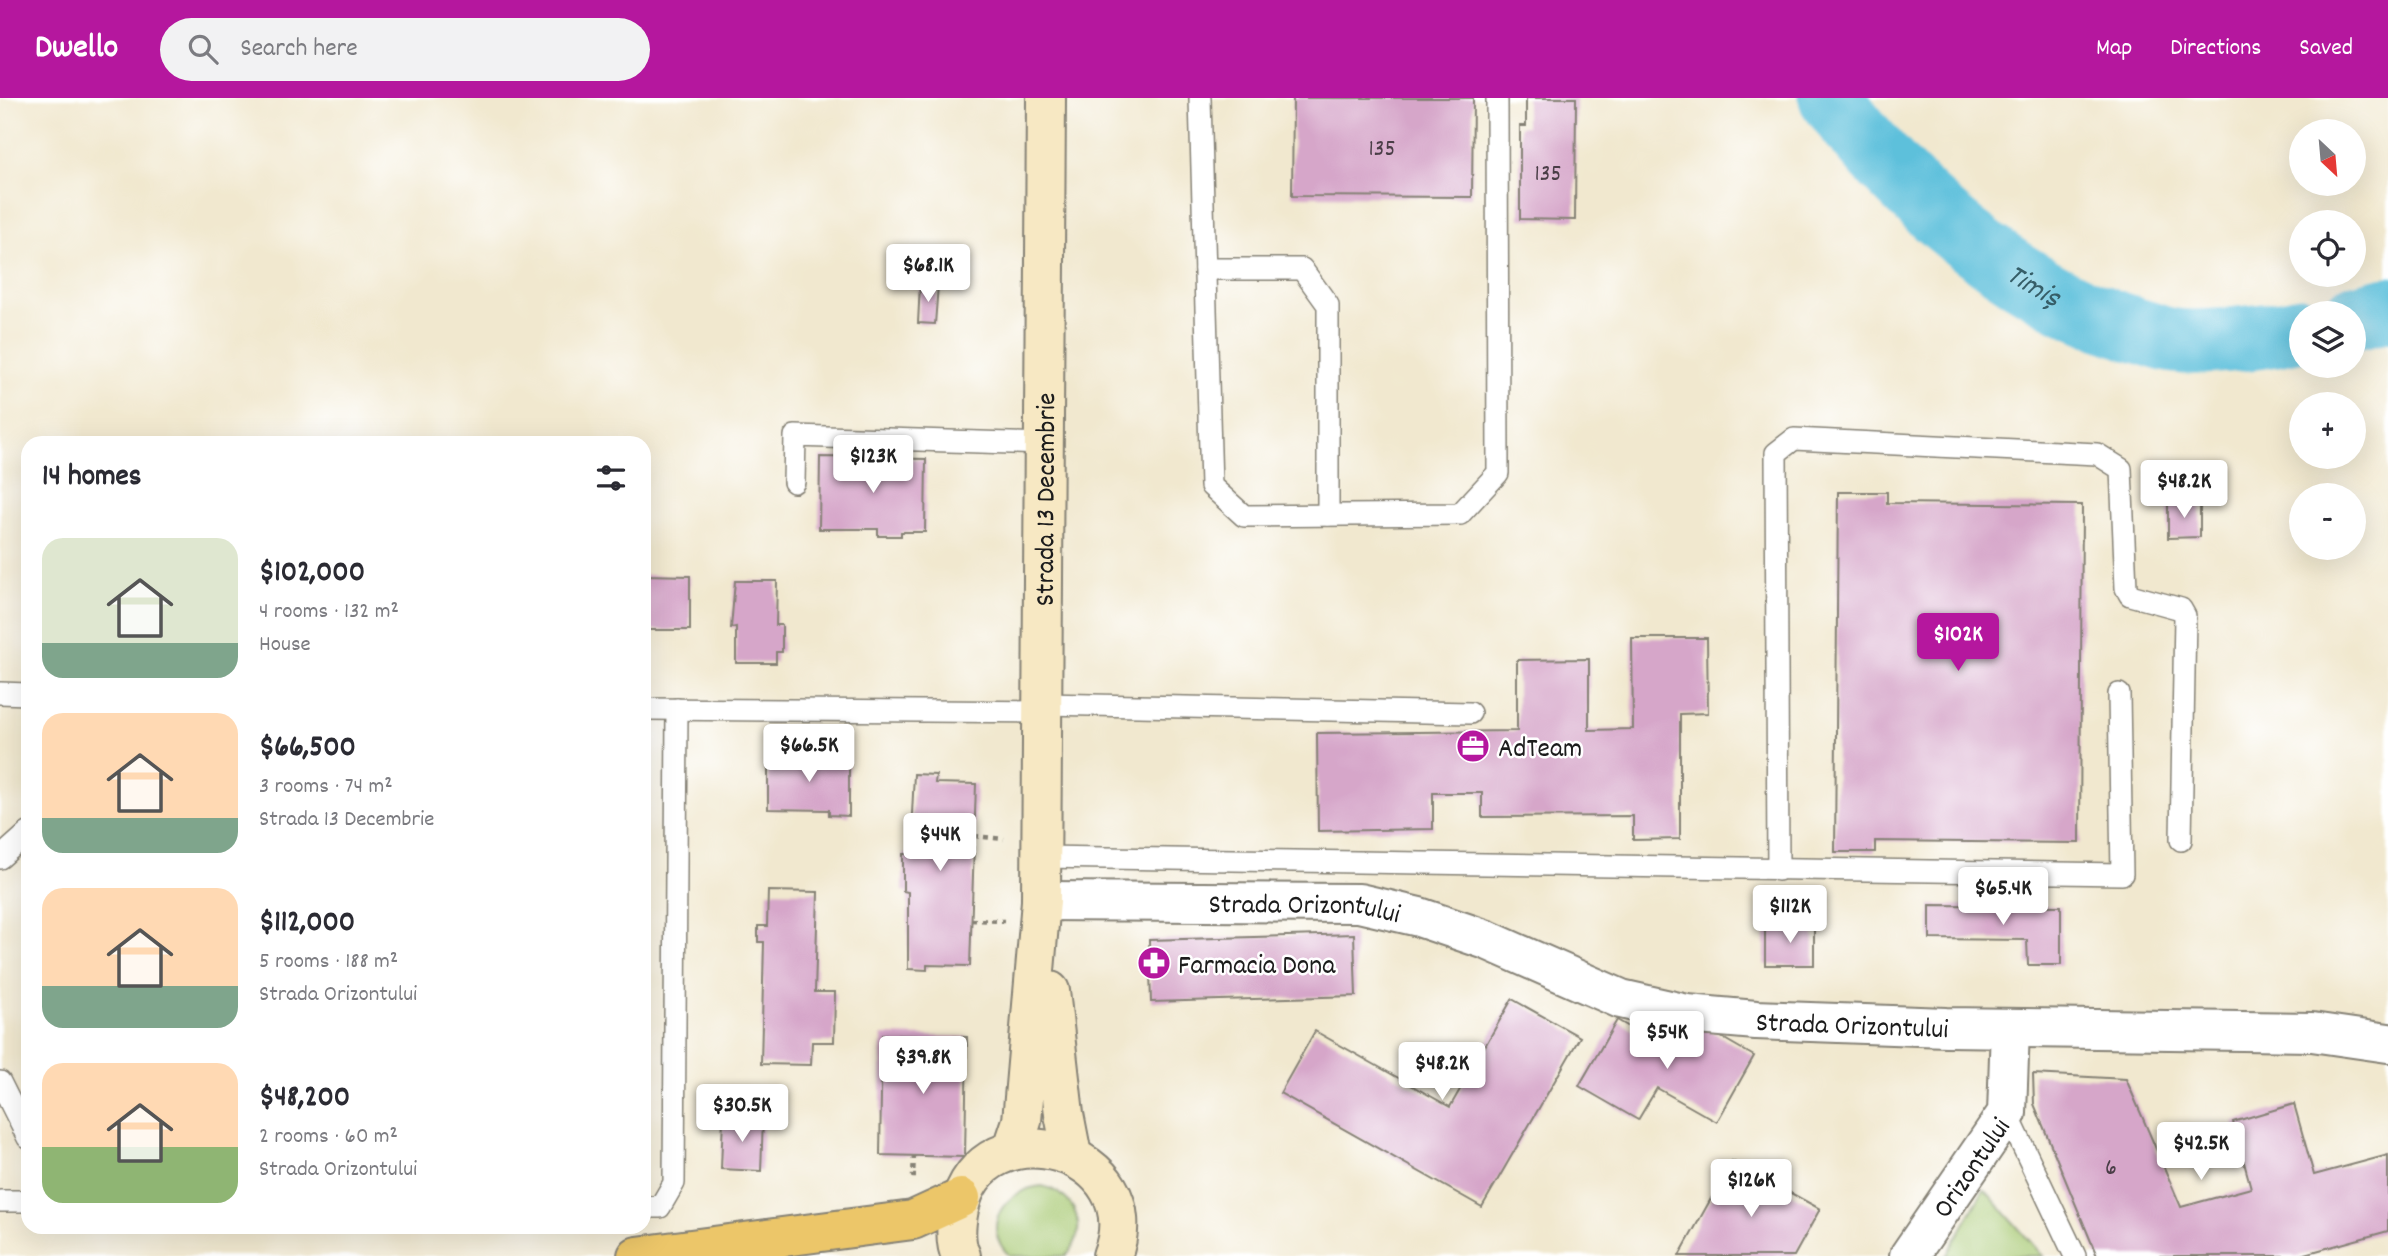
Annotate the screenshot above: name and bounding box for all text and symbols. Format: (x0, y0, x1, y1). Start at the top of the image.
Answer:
search box (160, 18, 650, 81)
text: Dwello (35, 26, 118, 73)
icon: search (184, 30, 222, 68)
text: Search here (240, 31, 358, 68)
text: Map (2096, 32, 2132, 66)
text: Directions (2170, 32, 2261, 66)
text: Saved (2299, 32, 2353, 66)
north arrow (2289, 119, 2366, 196)
map controls (2289, 119, 2366, 560)
house number: 135 (1368, 133, 1396, 167)
house number: 135 (1534, 158, 1562, 192)
button: locate (2289, 210, 2366, 287)
pin: $68.1K (871, 244, 985, 304)
text: $68.1K (902, 250, 954, 283)
water label: Timiș (1997, 256, 2068, 322)
button: layers (2289, 301, 2366, 378)
button: + (2289, 392, 2366, 469)
street label: Strada 13 Decembrie (1028, 393, 1069, 606)
pin: $123K (824, 436, 922, 495)
text: $123K (849, 441, 897, 474)
text: 14 homes (42, 457, 141, 500)
icon: filters (592, 459, 630, 497)
pin: $48.2K (2127, 460, 2241, 520)
text: $48.2K (2157, 466, 2211, 499)
button: − (2289, 483, 2366, 560)
text: $102,000 (259, 553, 365, 596)
icon: home (98, 566, 182, 650)
text: 4 rooms · 132 m² (259, 596, 399, 629)
pin: $102K (1909, 614, 2007, 673)
text: $102K (1933, 619, 1983, 652)
text: House (259, 629, 311, 662)
pin: $66.5K (752, 724, 866, 784)
office icon: AdTeam (1454, 727, 1492, 765)
text: $66,500 (259, 728, 356, 771)
text: $66.5K (779, 730, 839, 763)
place label: AdTeam (1498, 731, 1582, 771)
icon: home (98, 741, 182, 825)
text: 3 rooms · 74 m² (259, 771, 393, 804)
text: Strada 13 Decembrie (259, 804, 434, 837)
pin: $44K (899, 814, 981, 873)
text: $44K (919, 819, 961, 852)
pin: $65.4K (1946, 868, 2060, 927)
text: $65.4K (1974, 873, 2032, 906)
pin: $112K (1741, 886, 1839, 945)
street label: Strada Orizontului (1208, 887, 1404, 937)
text: $112K (1769, 891, 1811, 924)
text: $112,000 (259, 903, 355, 946)
icon: home (98, 916, 182, 1000)
pharmacy icon: Farmacia Dona (1135, 944, 1173, 982)
text: 5 rooms · 188 m² (259, 946, 398, 979)
place label: Farmacia Dona (1178, 948, 1336, 988)
text: Strada Orizontului (259, 979, 417, 1012)
street label: Strada Orizontului (1755, 1005, 1949, 1052)
pin: $54K (1626, 1012, 1708, 1071)
text: $54K (1646, 1017, 1688, 1050)
pin: $39.8K (866, 1037, 980, 1096)
text: $39.8K (895, 1042, 951, 1075)
pin: $48.2K (1385, 1042, 1499, 1102)
text: $48.2K (1415, 1048, 1469, 1081)
text: $48,200 (259, 1078, 350, 1121)
pin: $30.5K (685, 1084, 799, 1144)
text: $30.5K (712, 1090, 772, 1123)
icon: home (98, 1091, 182, 1175)
street label: Orizontului (1925, 1111, 2023, 1228)
text: 2 rooms · 60 m² (259, 1121, 398, 1154)
pin: $42.5K (2144, 1122, 2258, 1182)
text: $42.5K (2173, 1128, 2229, 1161)
house number: 6 (2105, 1152, 2117, 1186)
text: Strada Orizontului (259, 1154, 417, 1187)
pin: $126K (1702, 1160, 1800, 1219)
text: $126K (1727, 1165, 1775, 1198)

